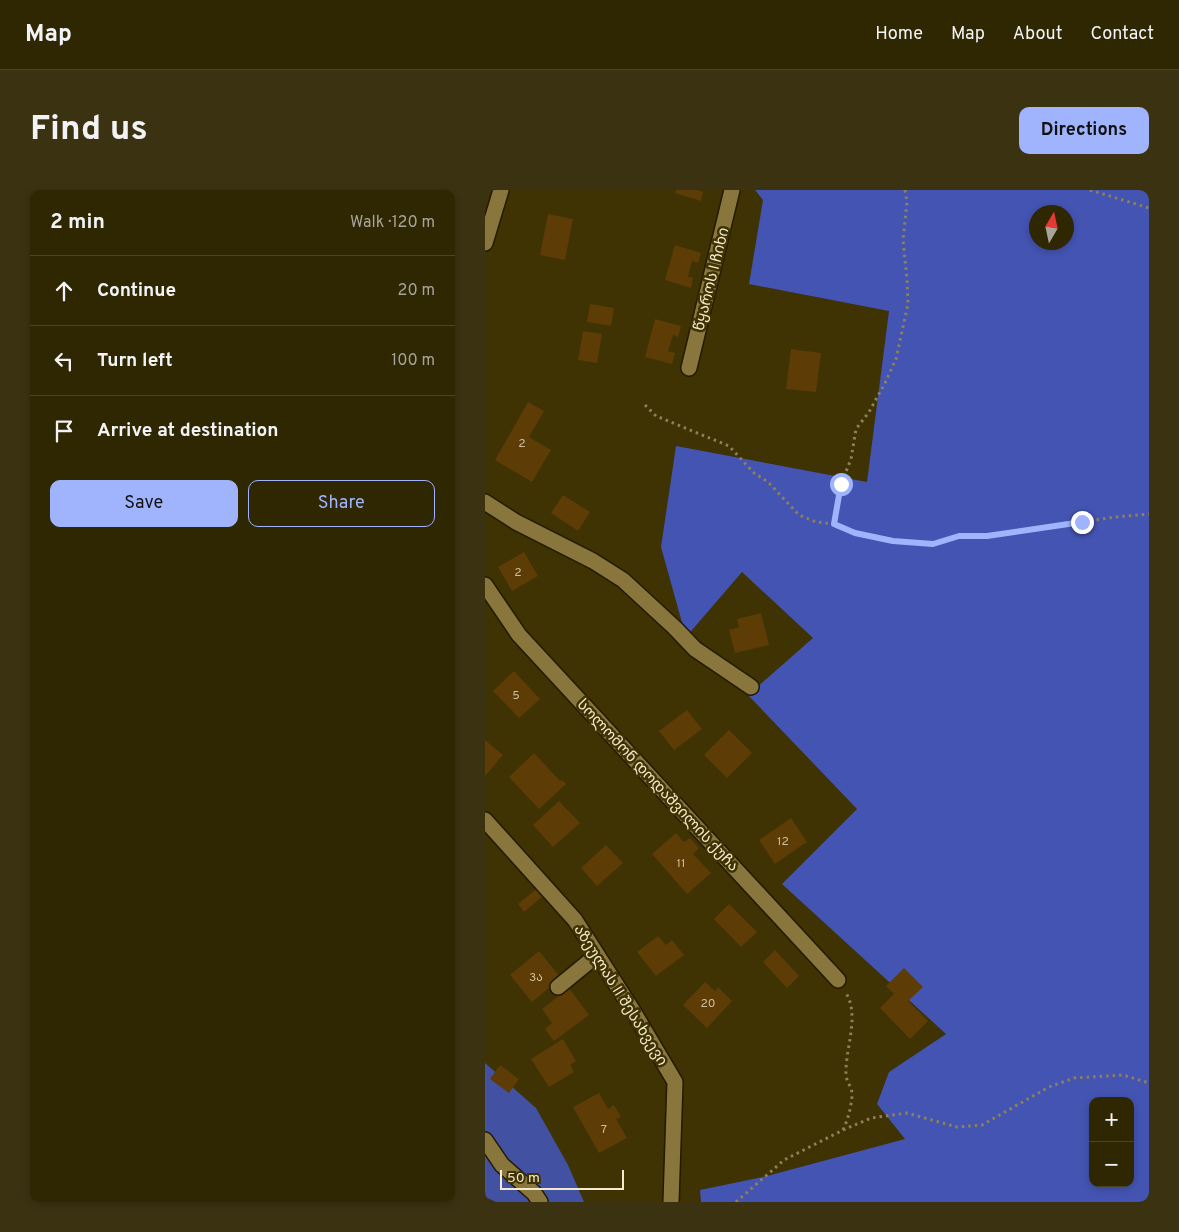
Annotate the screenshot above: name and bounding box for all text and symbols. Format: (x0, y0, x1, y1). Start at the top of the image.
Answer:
text: Map (25, 20, 72, 50)
text: Home (875, 23, 923, 46)
text: Map (951, 23, 985, 46)
text: About (1013, 23, 1062, 46)
text: Contact (1090, 23, 1154, 46)
button: Directions (1019, 107, 1149, 154)
text: Find us (30, 108, 148, 152)
north arrow (1029, 205, 1074, 250)
text: 2 min (50, 209, 105, 236)
text: Walk · 120 m (350, 213, 435, 233)
street label: წყაროს I ჩიხი (690, 226, 734, 333)
icon: ahead (50, 277, 78, 305)
text: Continue (97, 279, 176, 303)
text: 20 m (398, 281, 435, 301)
icon: left (50, 347, 78, 375)
text: Turn left (97, 349, 173, 373)
text: 100 m (391, 351, 435, 371)
icon: arrive (50, 417, 78, 445)
text: Arrive at destination (97, 419, 278, 443)
house number: 2 (518, 436, 526, 452)
route start (830, 473, 853, 496)
button: Save (50, 480, 238, 527)
button: Share (248, 480, 435, 527)
route end (1071, 511, 1094, 534)
house number: 2 (514, 565, 522, 581)
house number: 5 (512, 688, 520, 704)
street label: სოლომონ დოდაშვილის ქუჩა (572, 696, 742, 876)
house number: 12 (777, 834, 789, 850)
house number: 11 (677, 856, 685, 872)
street label: აზეულას II შესახვევი (569, 922, 671, 1070)
house number: 3ა (529, 970, 543, 986)
house number: 20 (700, 996, 716, 1012)
map controls (1089, 1097, 1134, 1187)
button: + (1089, 1097, 1134, 1142)
house number: 7 (601, 1122, 607, 1138)
button: − (1089, 1142, 1134, 1187)
scale bar (500, 1167, 624, 1190)
text: 50 m (507, 1170, 540, 1187)

